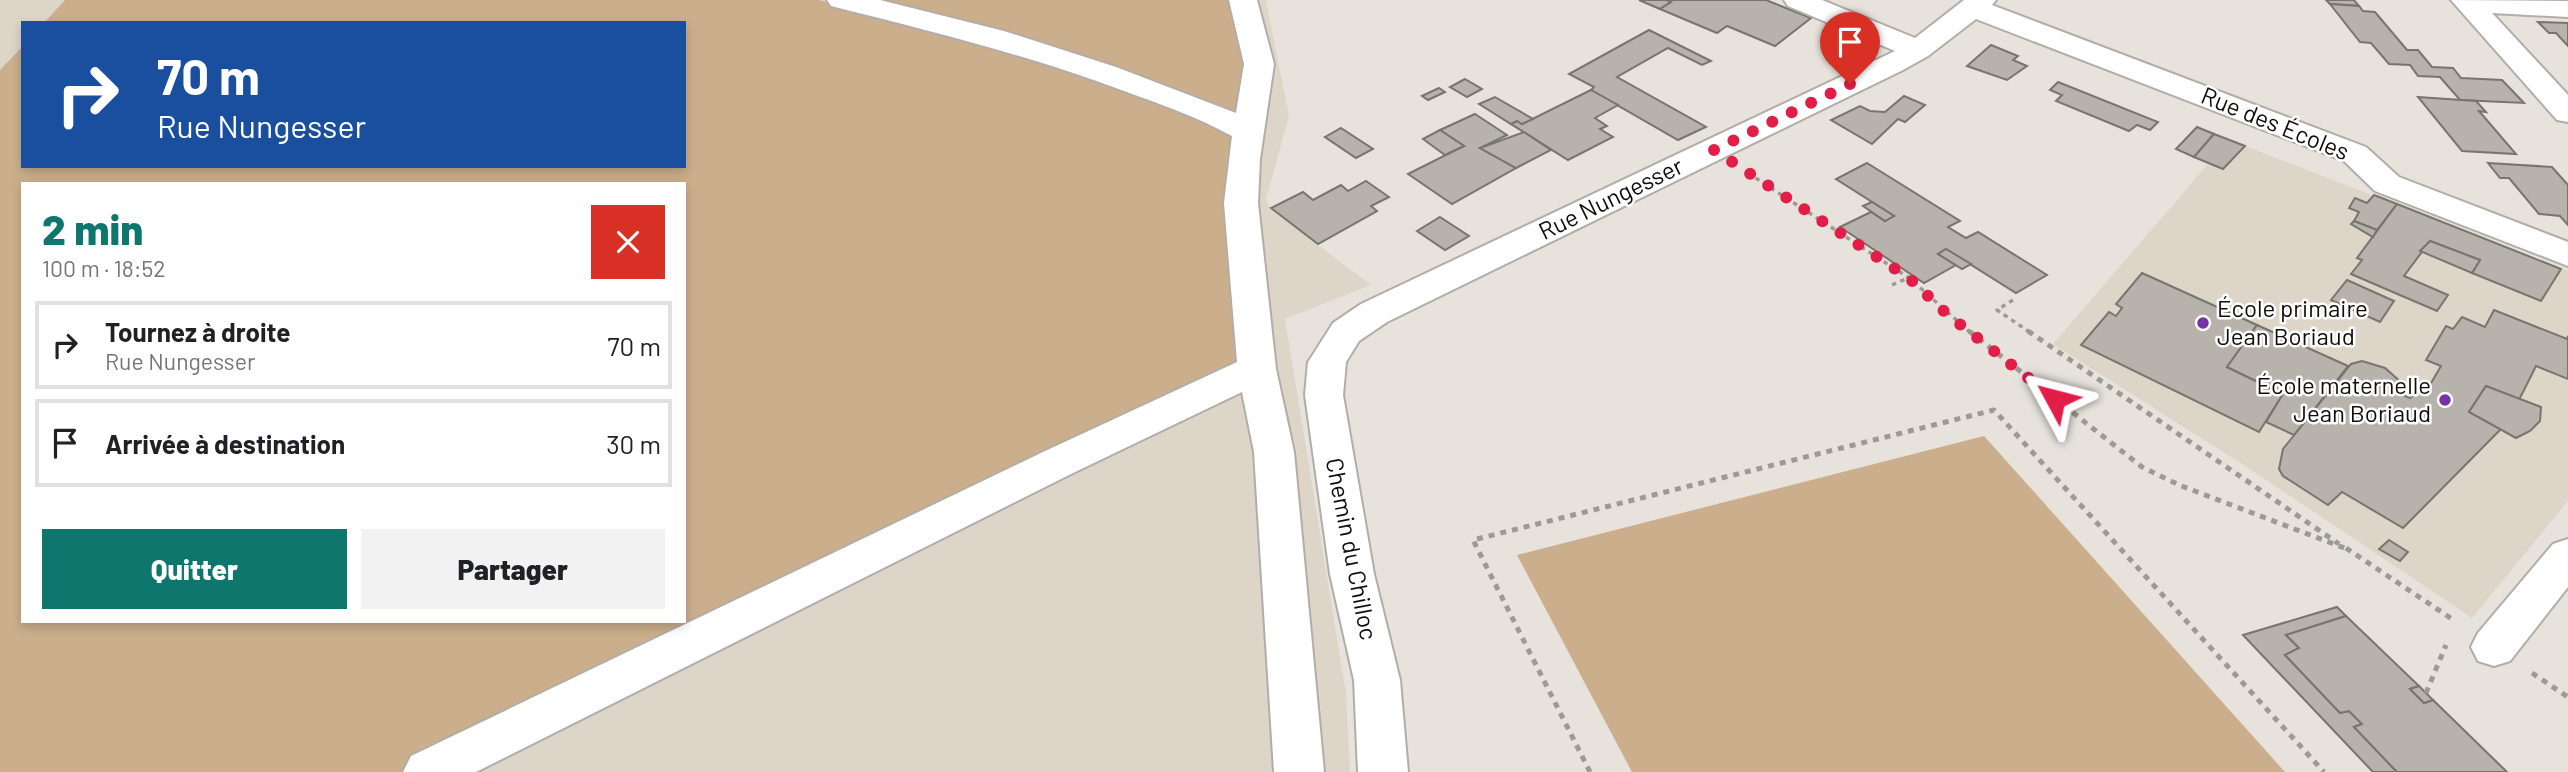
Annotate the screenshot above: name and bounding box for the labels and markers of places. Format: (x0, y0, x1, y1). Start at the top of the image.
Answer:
pin (1820, 12.0, 1880, 84)
place label: École primaire Jean Boriaud (2217, 293, 2368, 350)
marker: École primaire Jean Boriaud (2195, 315, 2211, 331)
place label: École maternelle Jean Boriaud (2257, 370, 2431, 427)
marker: École maternelle Jean Boriaud (2437, 392, 2453, 408)

